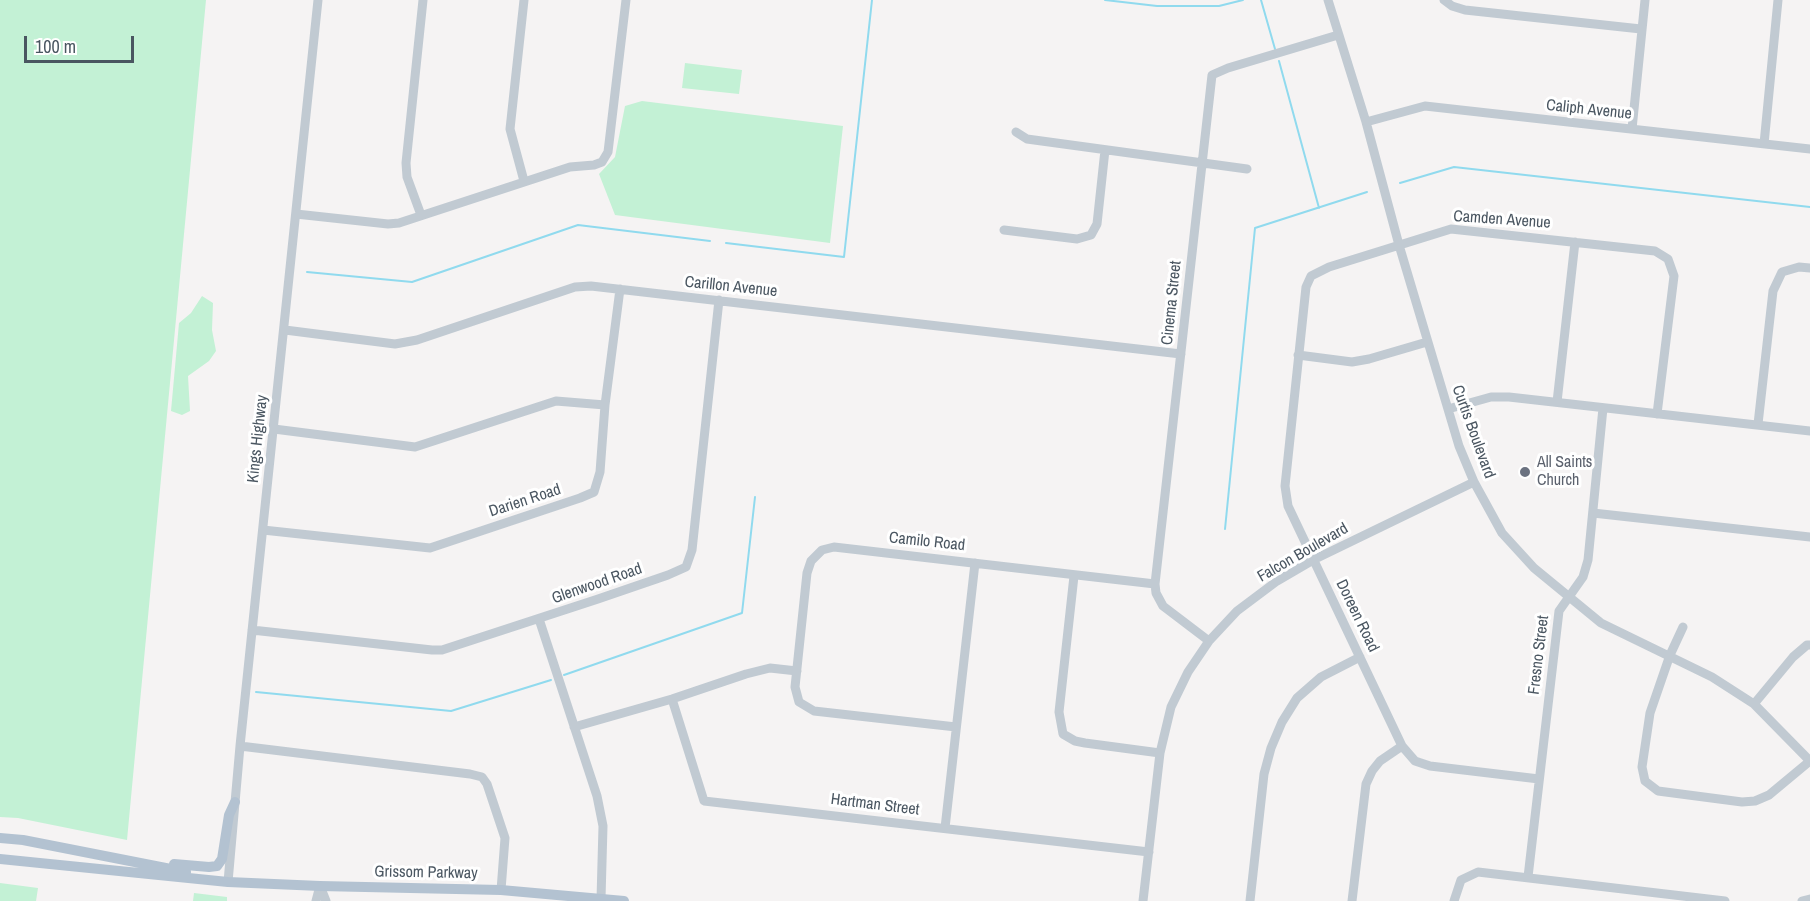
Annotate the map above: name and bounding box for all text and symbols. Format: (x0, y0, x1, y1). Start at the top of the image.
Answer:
scale bar (27, 24, 136, 62)
text: 100 m (35, 34, 76, 59)
street label: Caliph Avenue (1545, 96, 1633, 124)
street label: Camden Avenue (1453, 207, 1551, 233)
street label: Cinema Street (1158, 260, 1186, 346)
street label: Carillon Avenue (684, 273, 778, 301)
street label: Curtis Boulevard (1447, 383, 1499, 481)
street label: Kings Highway (244, 394, 272, 484)
place label: All Saints Church (1537, 453, 1592, 491)
marker: All Saints Church (1518, 465, 1532, 479)
street label: Darien Road (487, 480, 563, 522)
street label: Falcon Boulevard (1254, 519, 1352, 587)
street label: Camilo Road (888, 528, 966, 556)
street label: Glenwood Road (549, 560, 645, 608)
street label: Doreen Road (1331, 577, 1383, 655)
street label: Fresno Street (1525, 614, 1553, 696)
street label: Hartman Street (830, 790, 920, 820)
street label: Grissom Parkway (374, 862, 478, 884)

